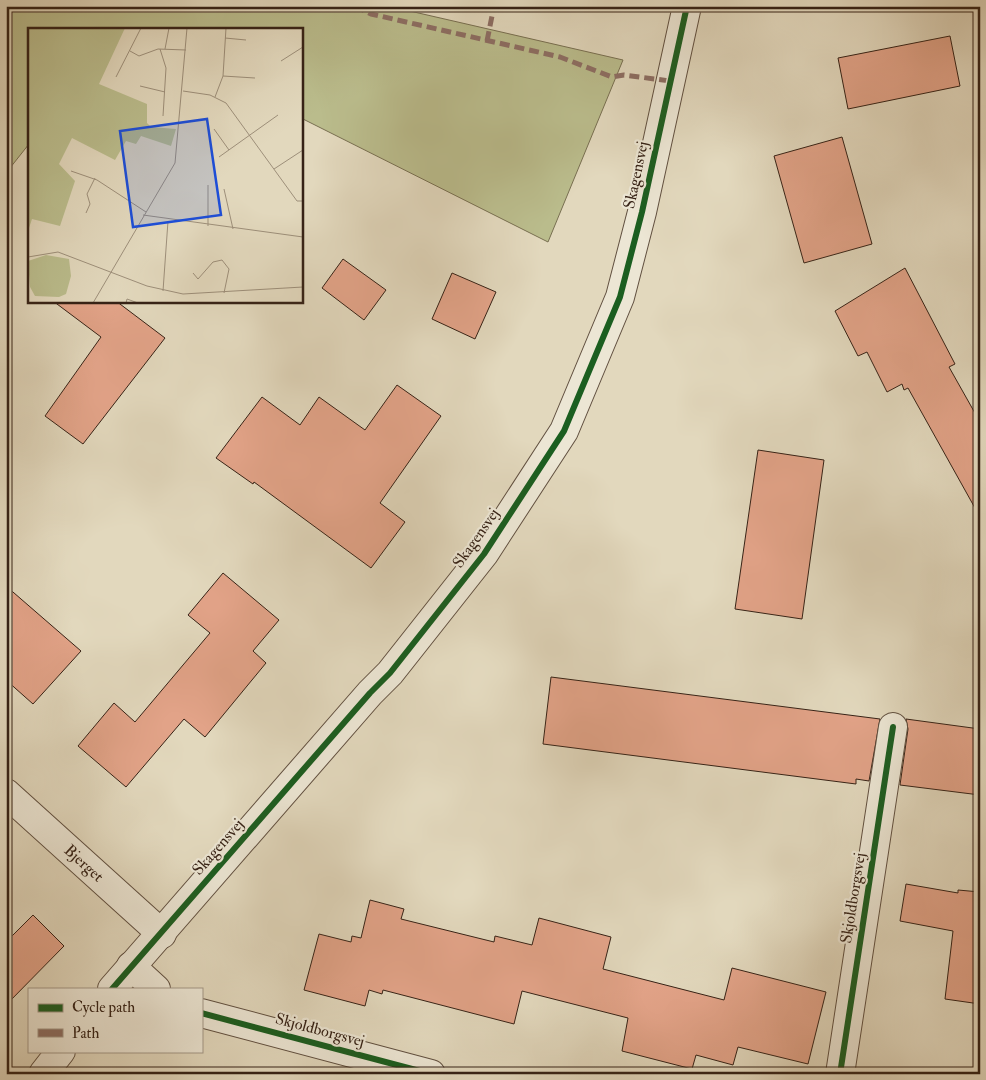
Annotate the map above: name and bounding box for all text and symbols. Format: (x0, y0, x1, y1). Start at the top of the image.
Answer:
inset map (28, 28, 302, 302)
street label: Skagensvej (619, 139, 653, 211)
street label: Skagensvej (448, 504, 504, 572)
street label: Skagensvej (188, 815, 248, 879)
street label: Bjerget (60, 840, 108, 886)
street label: Skjoldborgsvej (836, 851, 870, 945)
legend (28, 988, 202, 1052)
text: Cycle path (72, 998, 135, 1018)
street label: Skjoldborgsvej (273, 1008, 367, 1052)
text: Path (72, 1024, 99, 1043)

